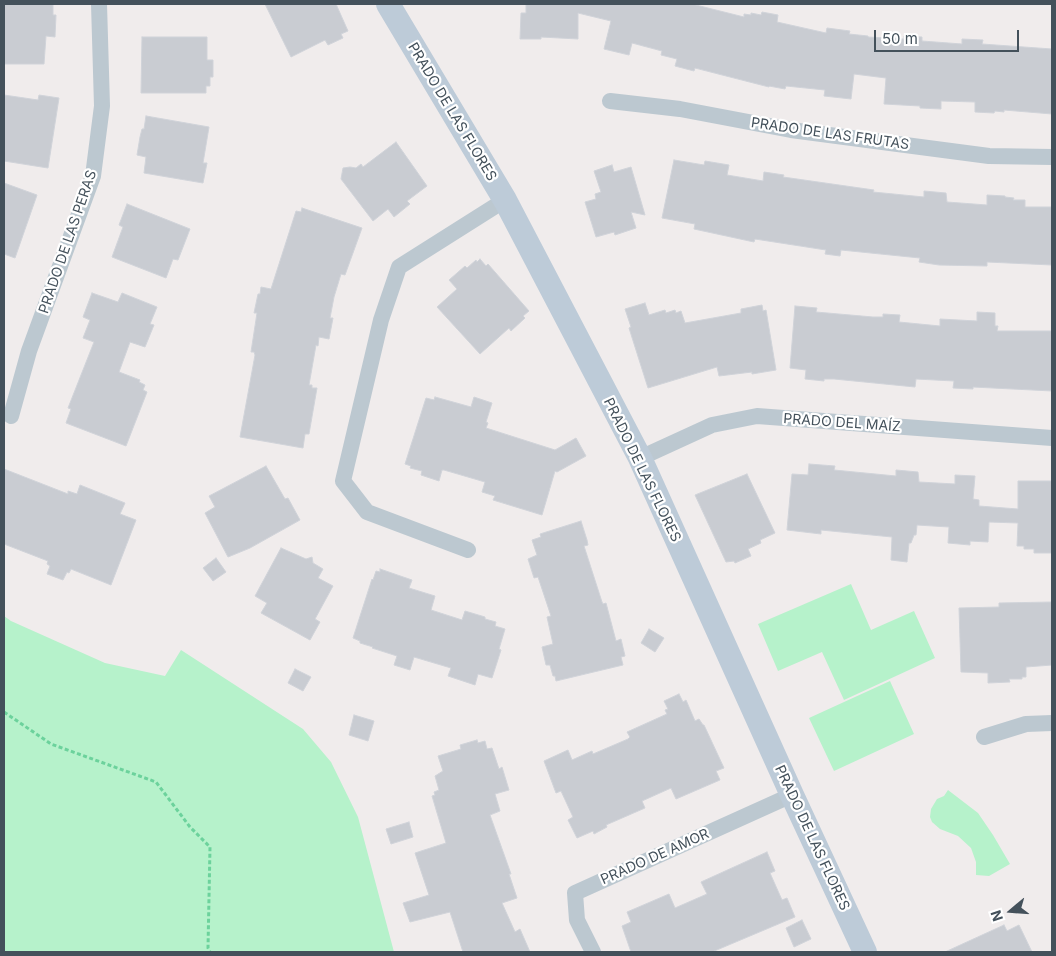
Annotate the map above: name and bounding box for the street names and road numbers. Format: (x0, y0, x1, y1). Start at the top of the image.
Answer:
street label: PRADO DE LAS FLORES (404, 40, 500, 184)
street label: PRADO DE LAS FRUTAS (750, 115, 910, 153)
street label: PRADO DE LAS PERAS (36, 168, 100, 316)
street label: PRADO DE LAS FLORES (600, 395, 684, 545)
street label: PRADO DEL MAÍZ (783, 411, 901, 435)
street label: PRADO DE LAS FLORES (771, 763, 853, 913)
street label: PRADO DE AMOR (598, 826, 712, 888)

